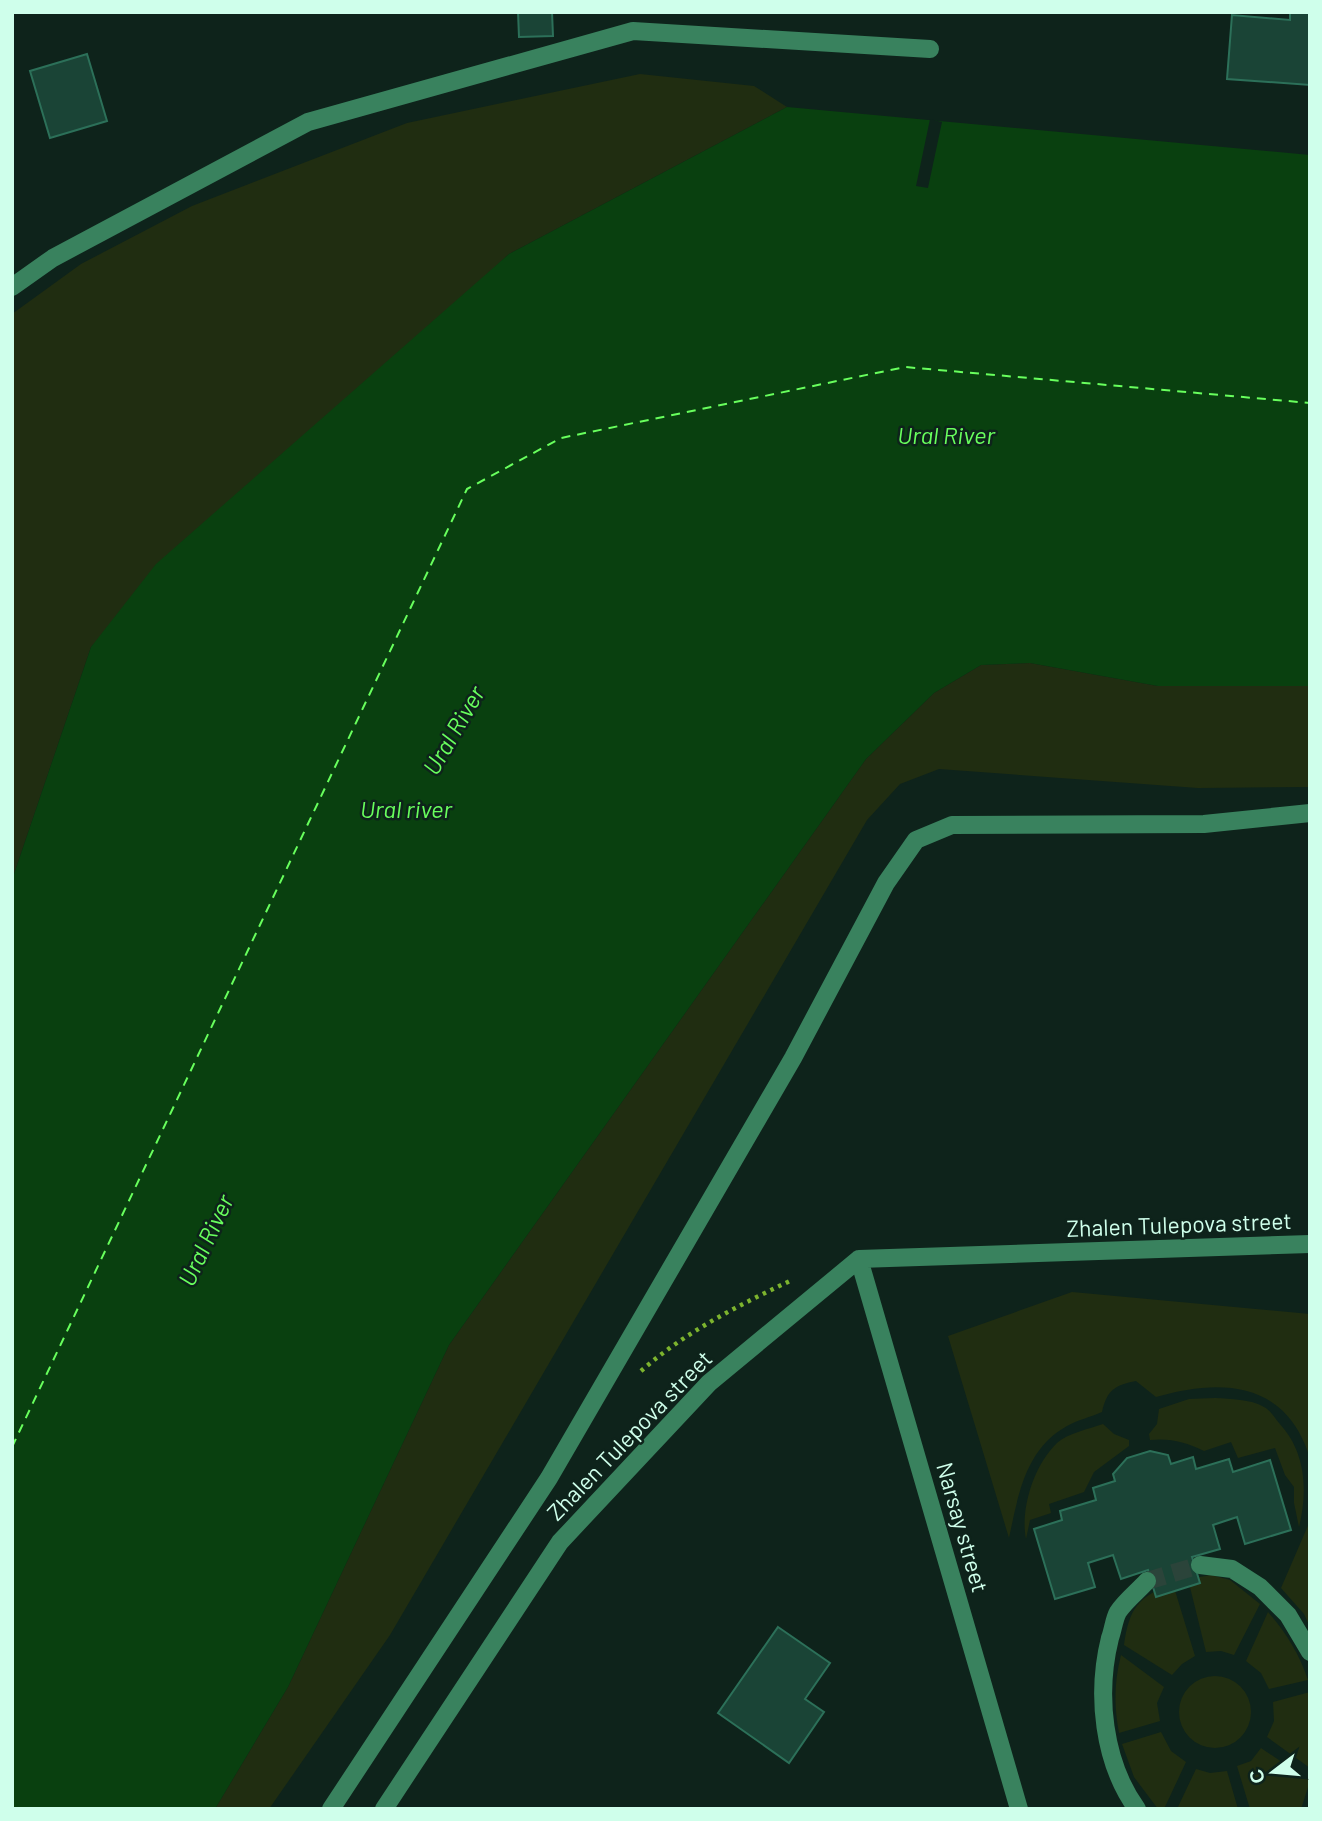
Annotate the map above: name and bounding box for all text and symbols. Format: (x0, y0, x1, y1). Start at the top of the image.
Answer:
water label: Ural River (897, 420, 996, 449)
water label: Ural River (416, 679, 491, 780)
water label: Ural river (360, 794, 453, 823)
water label: Ural River (171, 1188, 239, 1290)
street label: Zhalen Tulepova street (1066, 1206, 1292, 1242)
street label: Zhalen Tulepova street (541, 1344, 717, 1526)
street label: Narsay street (931, 1459, 995, 1595)
north arrow (1238, 1737, 1308, 1807)
text: С (1243, 1767, 1269, 1787)

